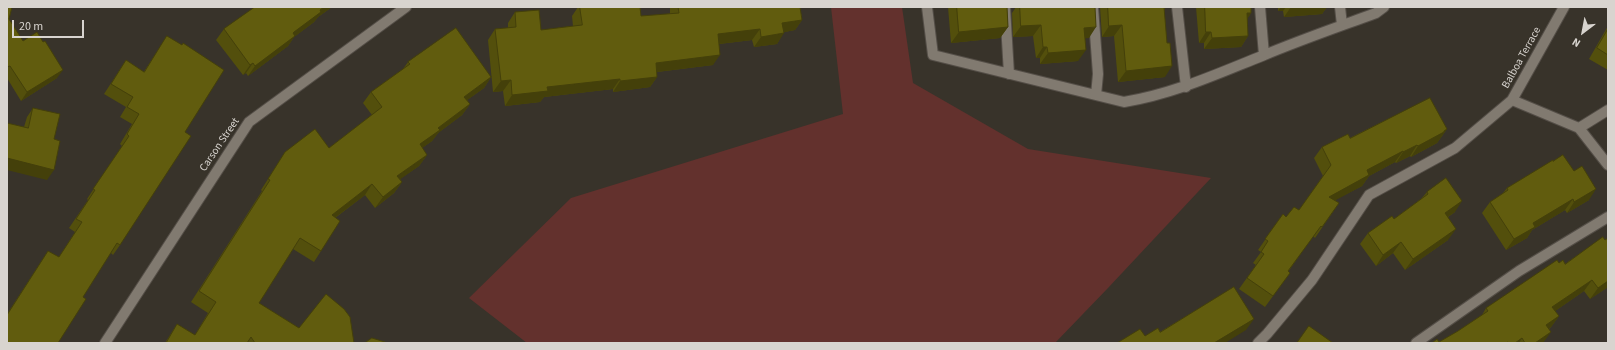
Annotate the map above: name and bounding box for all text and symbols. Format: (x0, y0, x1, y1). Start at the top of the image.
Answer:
scale bar (14, 12, 86, 38)
north arrow (1563, 12, 1603, 52)
text: 20 m (19, 18, 43, 35)
street label: Balboa Terrace (1500, 25, 1544, 91)
text: N (1569, 34, 1583, 51)
street label: Carson Street (197, 116, 243, 174)

